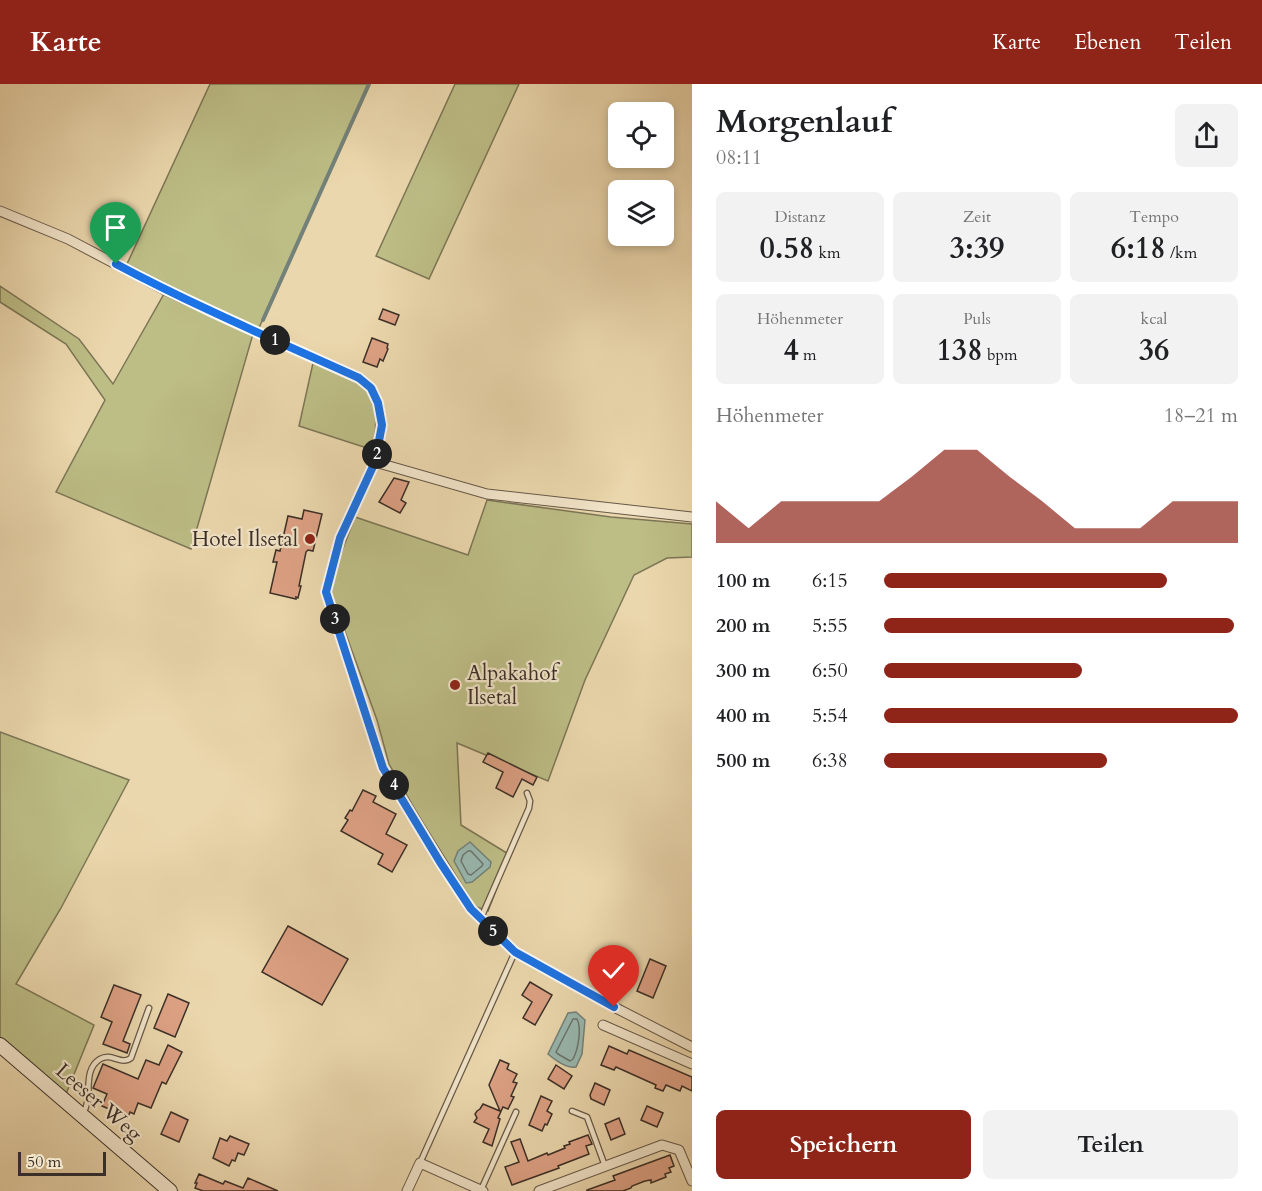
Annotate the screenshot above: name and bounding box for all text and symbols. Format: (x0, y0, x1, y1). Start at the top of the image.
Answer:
text: Karte (30, 23, 102, 61)
text: Karte (993, 28, 1041, 57)
text: Ebenen (1074, 28, 1141, 57)
text: Teilen (1174, 28, 1232, 57)
text: Morgenlauf (716, 99, 892, 144)
map controls (608, 102, 674, 246)
button: locate (608, 102, 674, 168)
button: share (1175, 104, 1238, 167)
text: 08:11 (716, 144, 762, 171)
button: layers (608, 180, 674, 246)
pin (90, 202, 141, 264)
text: Distanz (774, 206, 826, 228)
text: Zeit (963, 206, 991, 228)
text: Tempo (1129, 206, 1179, 228)
icon: arrive (99, 211, 132, 244)
text: 0.58 (759, 228, 814, 269)
text: 3:39 (950, 228, 1004, 269)
text: 6:18 (1111, 228, 1166, 269)
text: km (814, 242, 841, 264)
text: /km (1166, 242, 1197, 264)
text: Höhenmeter (757, 308, 843, 330)
text: Puls (963, 308, 991, 330)
text: kcal (1141, 308, 1167, 330)
pin: 1 (260, 325, 290, 355)
text: 1 (271, 329, 279, 351)
text: 4 (783, 330, 799, 371)
text: 138 (936, 330, 983, 371)
text: 36 (1139, 330, 1169, 371)
text: m (799, 344, 817, 366)
text: bpm (983, 344, 1018, 366)
text: Höhenmeter (716, 402, 824, 429)
text: 18–21 m (1164, 402, 1238, 429)
pin: 2 (362, 439, 392, 469)
text: 2 (373, 443, 381, 465)
place label: Hotel Ilsetal (192, 525, 298, 554)
marker: Hotel Ilsetal (303, 532, 317, 546)
text: 100 m (716, 567, 771, 594)
text: 6:15 (812, 567, 848, 594)
pin: 3 (320, 604, 350, 634)
text: 3 (331, 608, 339, 630)
text: 200 m (716, 612, 771, 639)
text: 5:55 (812, 612, 848, 639)
text: 300 m (716, 657, 771, 684)
text: 6:50 (812, 657, 848, 684)
place label: Alpakahof Ilsetal (467, 659, 561, 712)
marker: Alpakahof Ilsetal (448, 678, 462, 692)
text: 400 m (716, 702, 771, 729)
text: 5:54 (812, 702, 848, 729)
text: 500 m (716, 747, 771, 774)
text: 6:38 (812, 747, 848, 774)
pin: 4 (379, 770, 409, 800)
text: 4 (390, 774, 398, 796)
pin: 5 (478, 916, 508, 946)
text: 5 (489, 920, 497, 942)
pin (588, 945, 639, 1007)
icon: check (597, 954, 630, 987)
street label: Leeser Weg (49, 1057, 148, 1148)
button: Speichern (716, 1110, 971, 1179)
button: Teilen (983, 1110, 1238, 1179)
scale bar (18, 1149, 106, 1176)
text: 50 m (27, 1151, 61, 1173)

